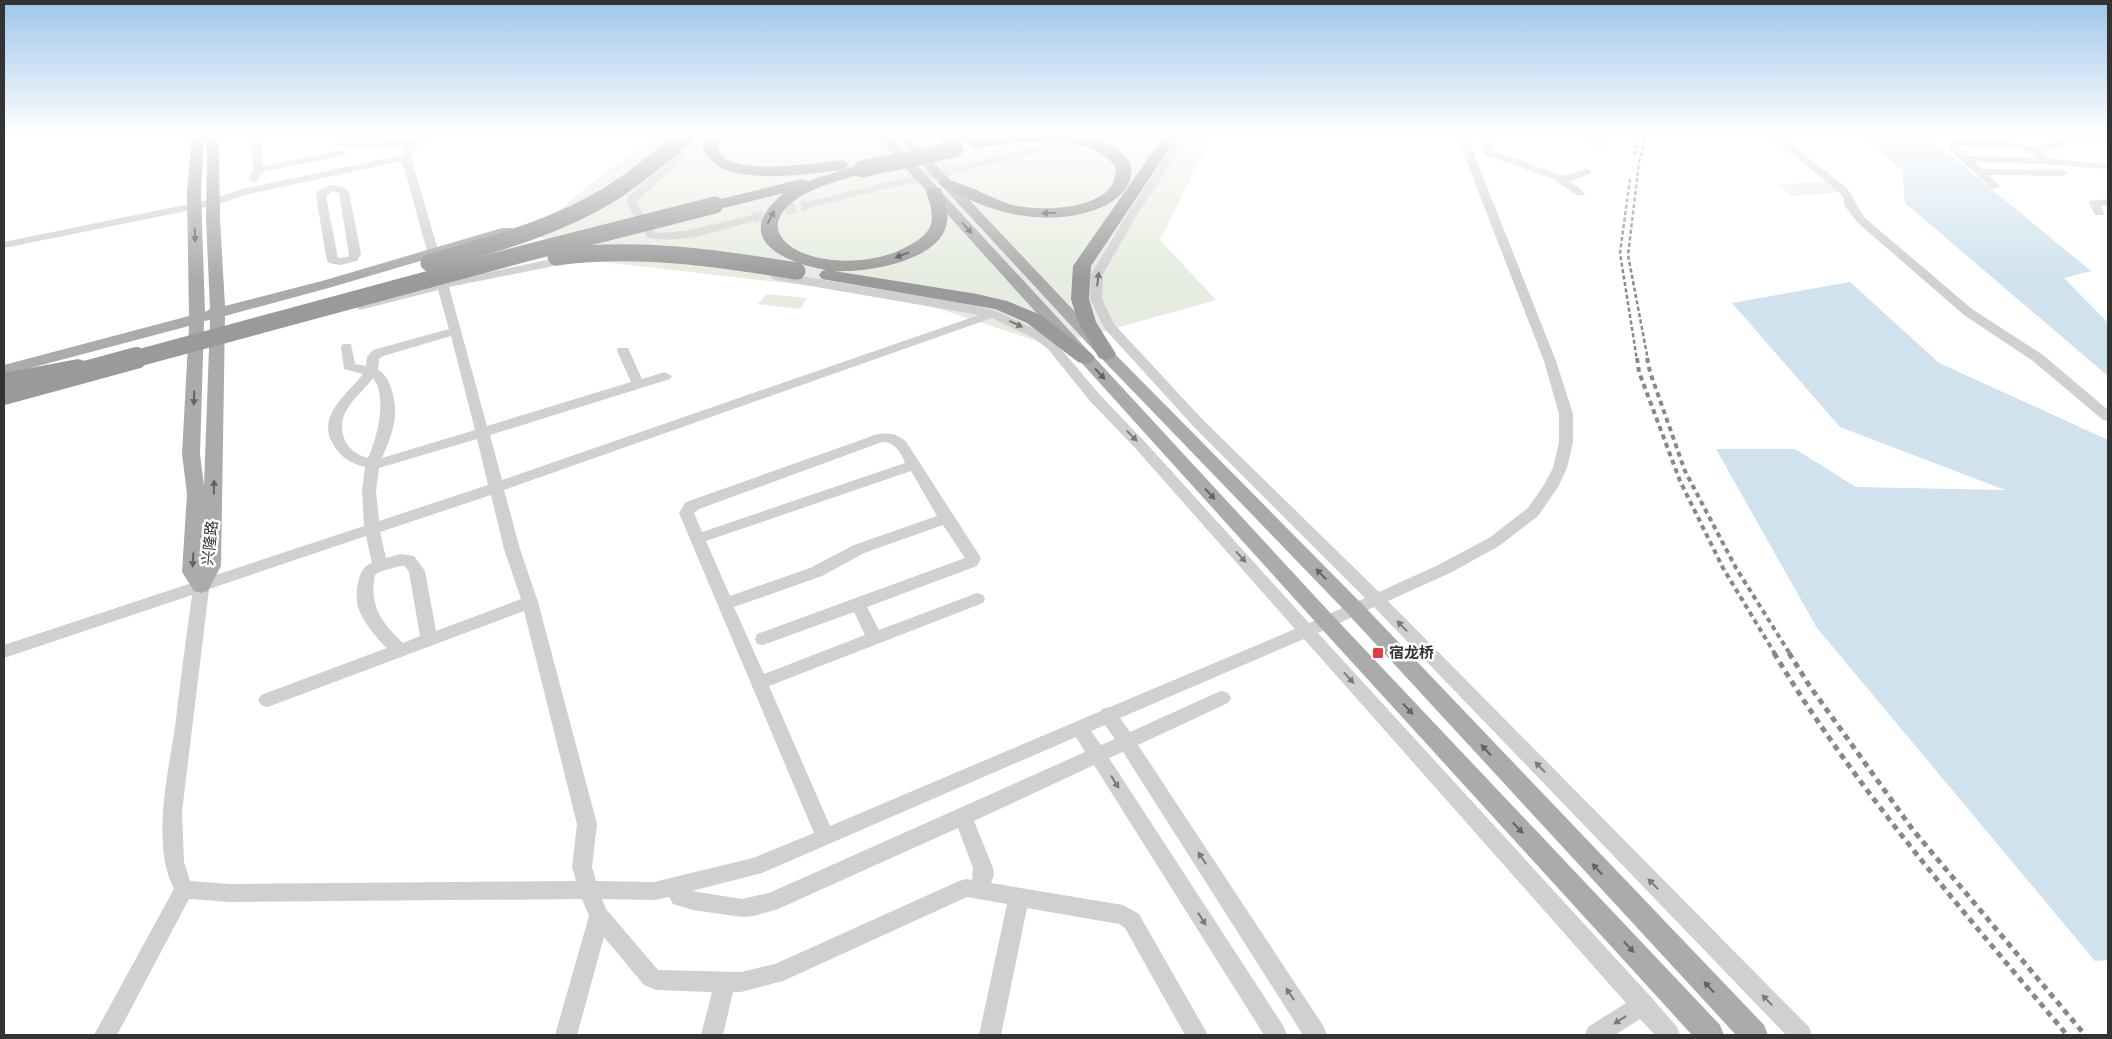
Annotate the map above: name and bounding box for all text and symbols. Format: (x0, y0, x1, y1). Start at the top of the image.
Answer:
one-way arrow (1040, 209, 1056, 217)
one-way arrow (767, 210, 775, 225)
one-way arrow (961, 221, 973, 233)
one-way arrow (191, 227, 199, 243)
one-way arrow (894, 251, 909, 259)
one-way arrow (1094, 271, 1102, 287)
one-way arrow (1009, 320, 1024, 329)
one-way arrow (1094, 367, 1106, 379)
one-way arrow (189, 390, 197, 406)
one-way arrow (1126, 430, 1138, 442)
one-way arrow (210, 479, 218, 495)
one-way arrow (1204, 487, 1215, 500)
street label: 兴隆路 (199, 520, 221, 566)
one-way arrow (1235, 550, 1247, 562)
one-way arrow (188, 552, 196, 568)
one-way arrow (1315, 568, 1327, 580)
one-way arrow (1396, 620, 1408, 632)
place label: 宿龙桥 (1389, 644, 1434, 662)
marker: 宿龙桥 (1371, 646, 1385, 660)
one-way arrow (1344, 671, 1355, 684)
one-way arrow (1402, 702, 1414, 714)
one-way arrow (1480, 744, 1492, 756)
one-way arrow (1534, 762, 1546, 774)
one-way arrow (1110, 776, 1120, 789)
one-way arrow (1512, 821, 1524, 833)
one-way arrow (1197, 851, 1206, 864)
one-way arrow (1591, 863, 1603, 875)
one-way arrow (1647, 878, 1659, 890)
one-way arrow (1198, 913, 1207, 926)
one-way arrow (1623, 941, 1634, 953)
one-way arrow (1703, 981, 1715, 993)
one-way arrow (1285, 988, 1294, 1001)
one-way arrow (1761, 995, 1773, 1007)
one-way arrow (1613, 1015, 1626, 1025)

